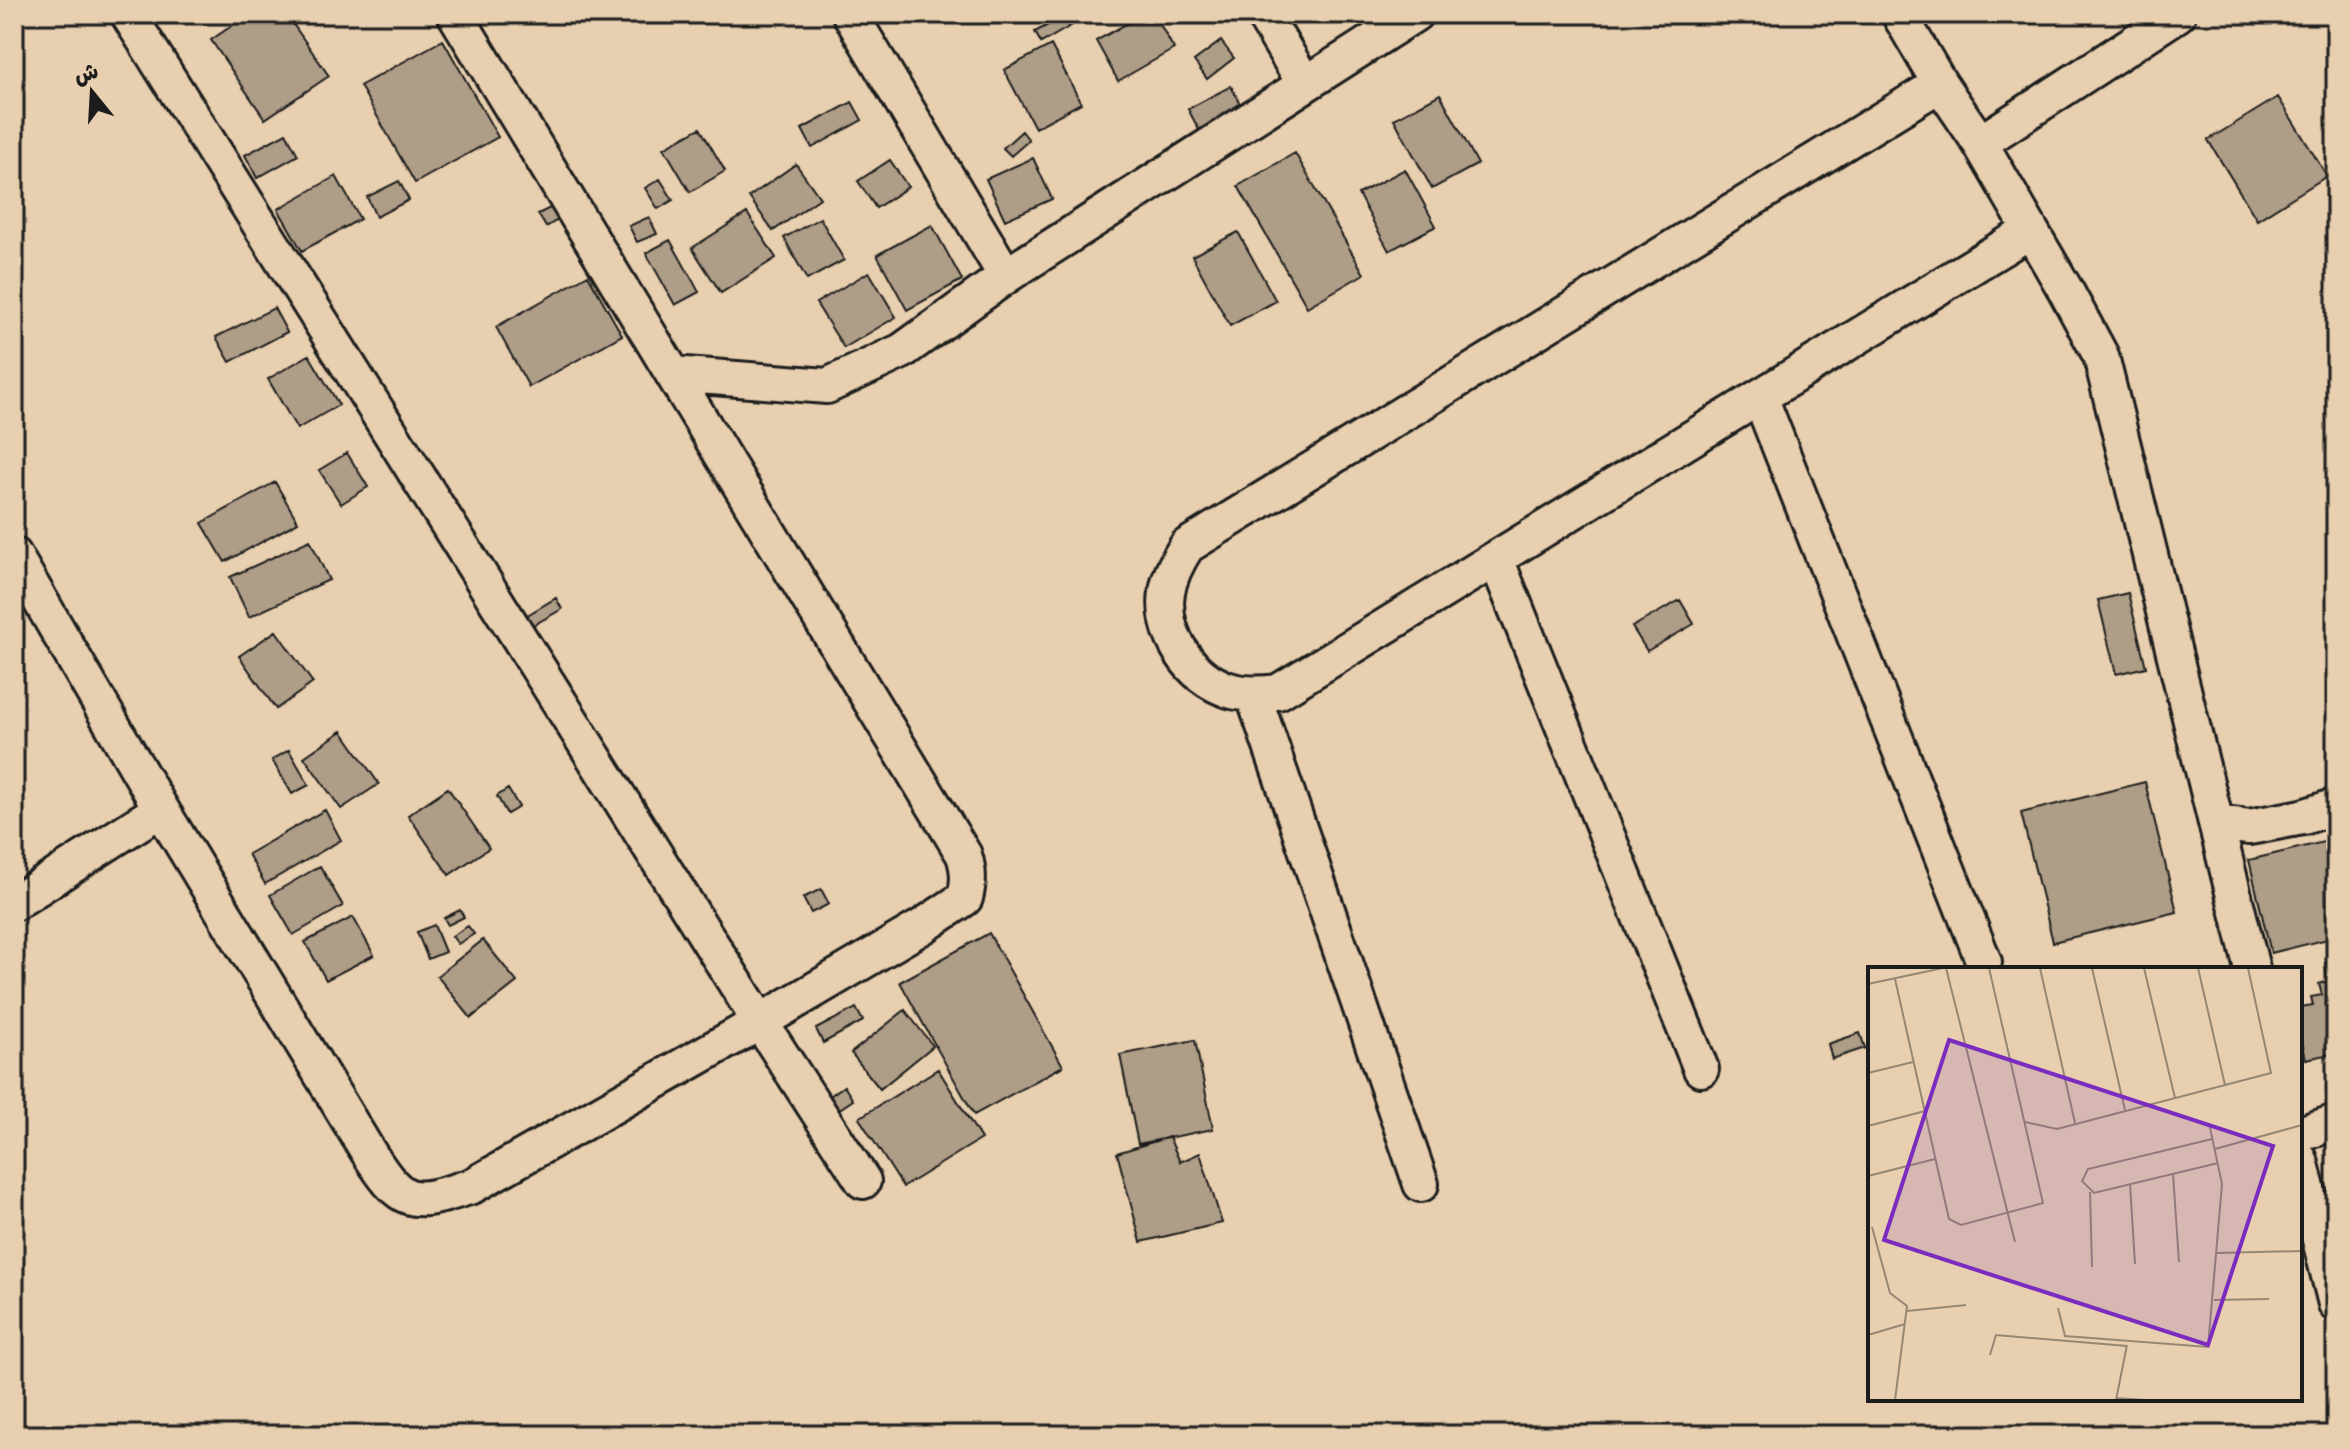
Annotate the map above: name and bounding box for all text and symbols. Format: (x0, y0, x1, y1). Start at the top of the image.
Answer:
north arrow (52, 52, 132, 132)
text: ش (70, 56, 103, 93)
inset map (1868, 967, 2302, 1401)

